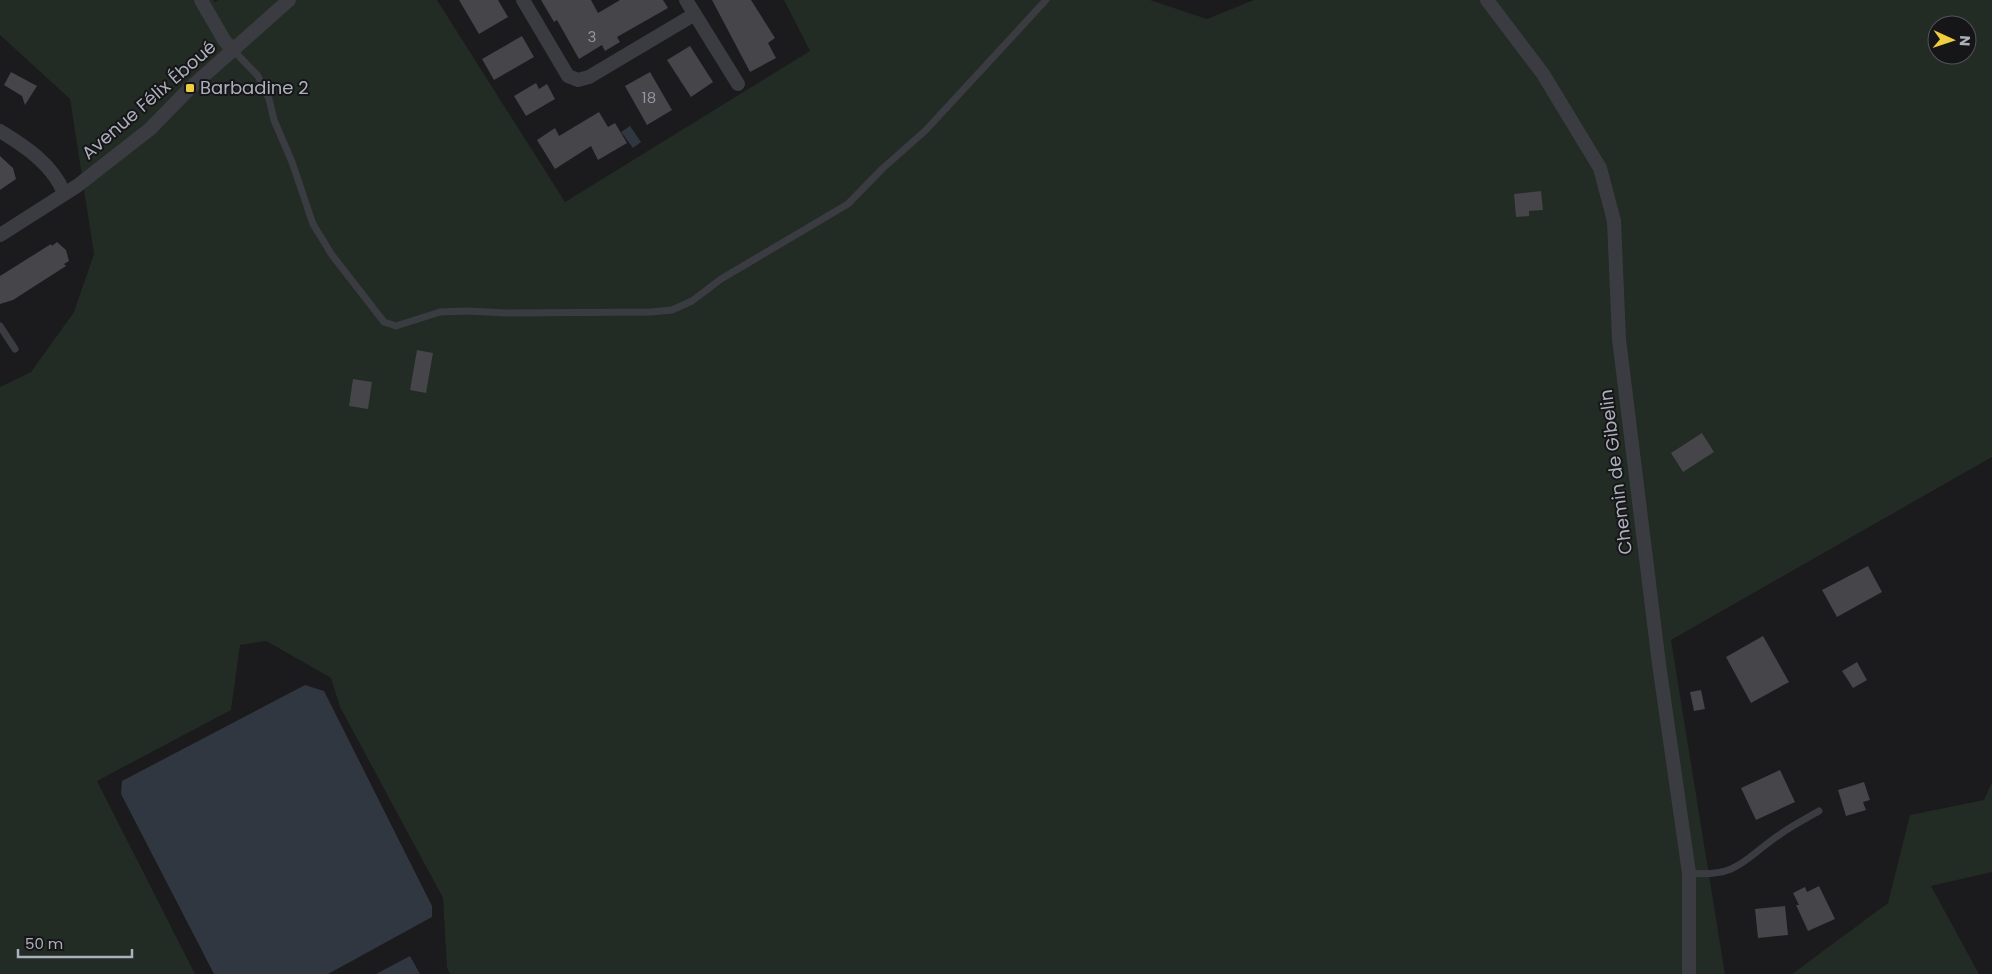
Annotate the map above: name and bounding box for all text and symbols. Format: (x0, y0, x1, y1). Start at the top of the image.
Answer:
north arrow (1927, 15, 1977, 65)
house number: 3 (588, 26, 596, 47)
street label: Avenue Félix Éboué (76, 34, 221, 165)
text: N (1955, 35, 1975, 46)
place label: Barbadine 2 (200, 75, 309, 100)
marker: Barbadine 2 (184, 82, 196, 94)
house number: 18 (642, 87, 656, 108)
street label: Chemin de Gibelin (1593, 388, 1638, 556)
scale bar (18, 926, 131, 958)
text: 50 m (25, 933, 63, 954)

